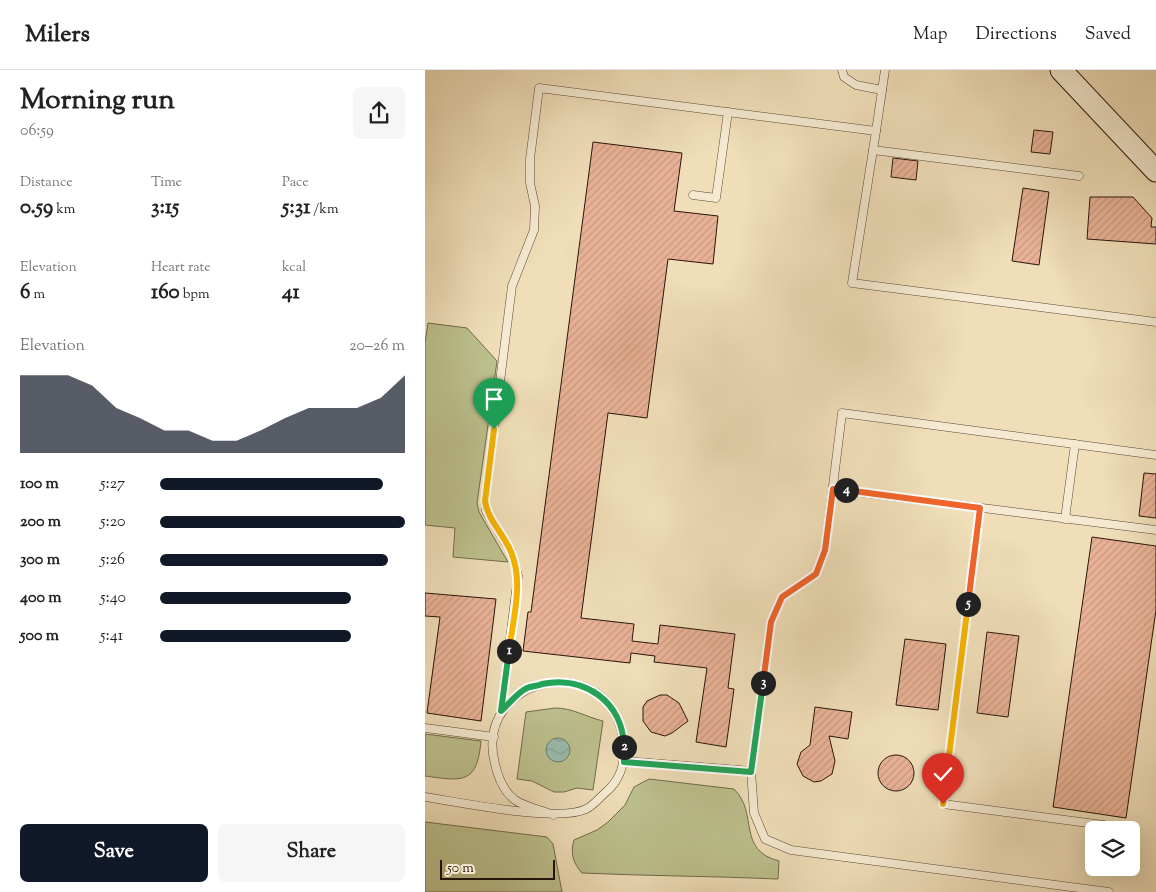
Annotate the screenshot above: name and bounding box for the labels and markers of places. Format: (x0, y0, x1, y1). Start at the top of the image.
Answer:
pin (473, 378, 515, 429)
pin: 4 (833, 478, 859, 502)
pin: 5 (955, 592, 981, 616)
pin: 1 (497, 638, 521, 664)
pin: 3 (751, 670, 775, 696)
pin: 2 (611, 734, 637, 760)
pin (922, 753, 964, 804)

